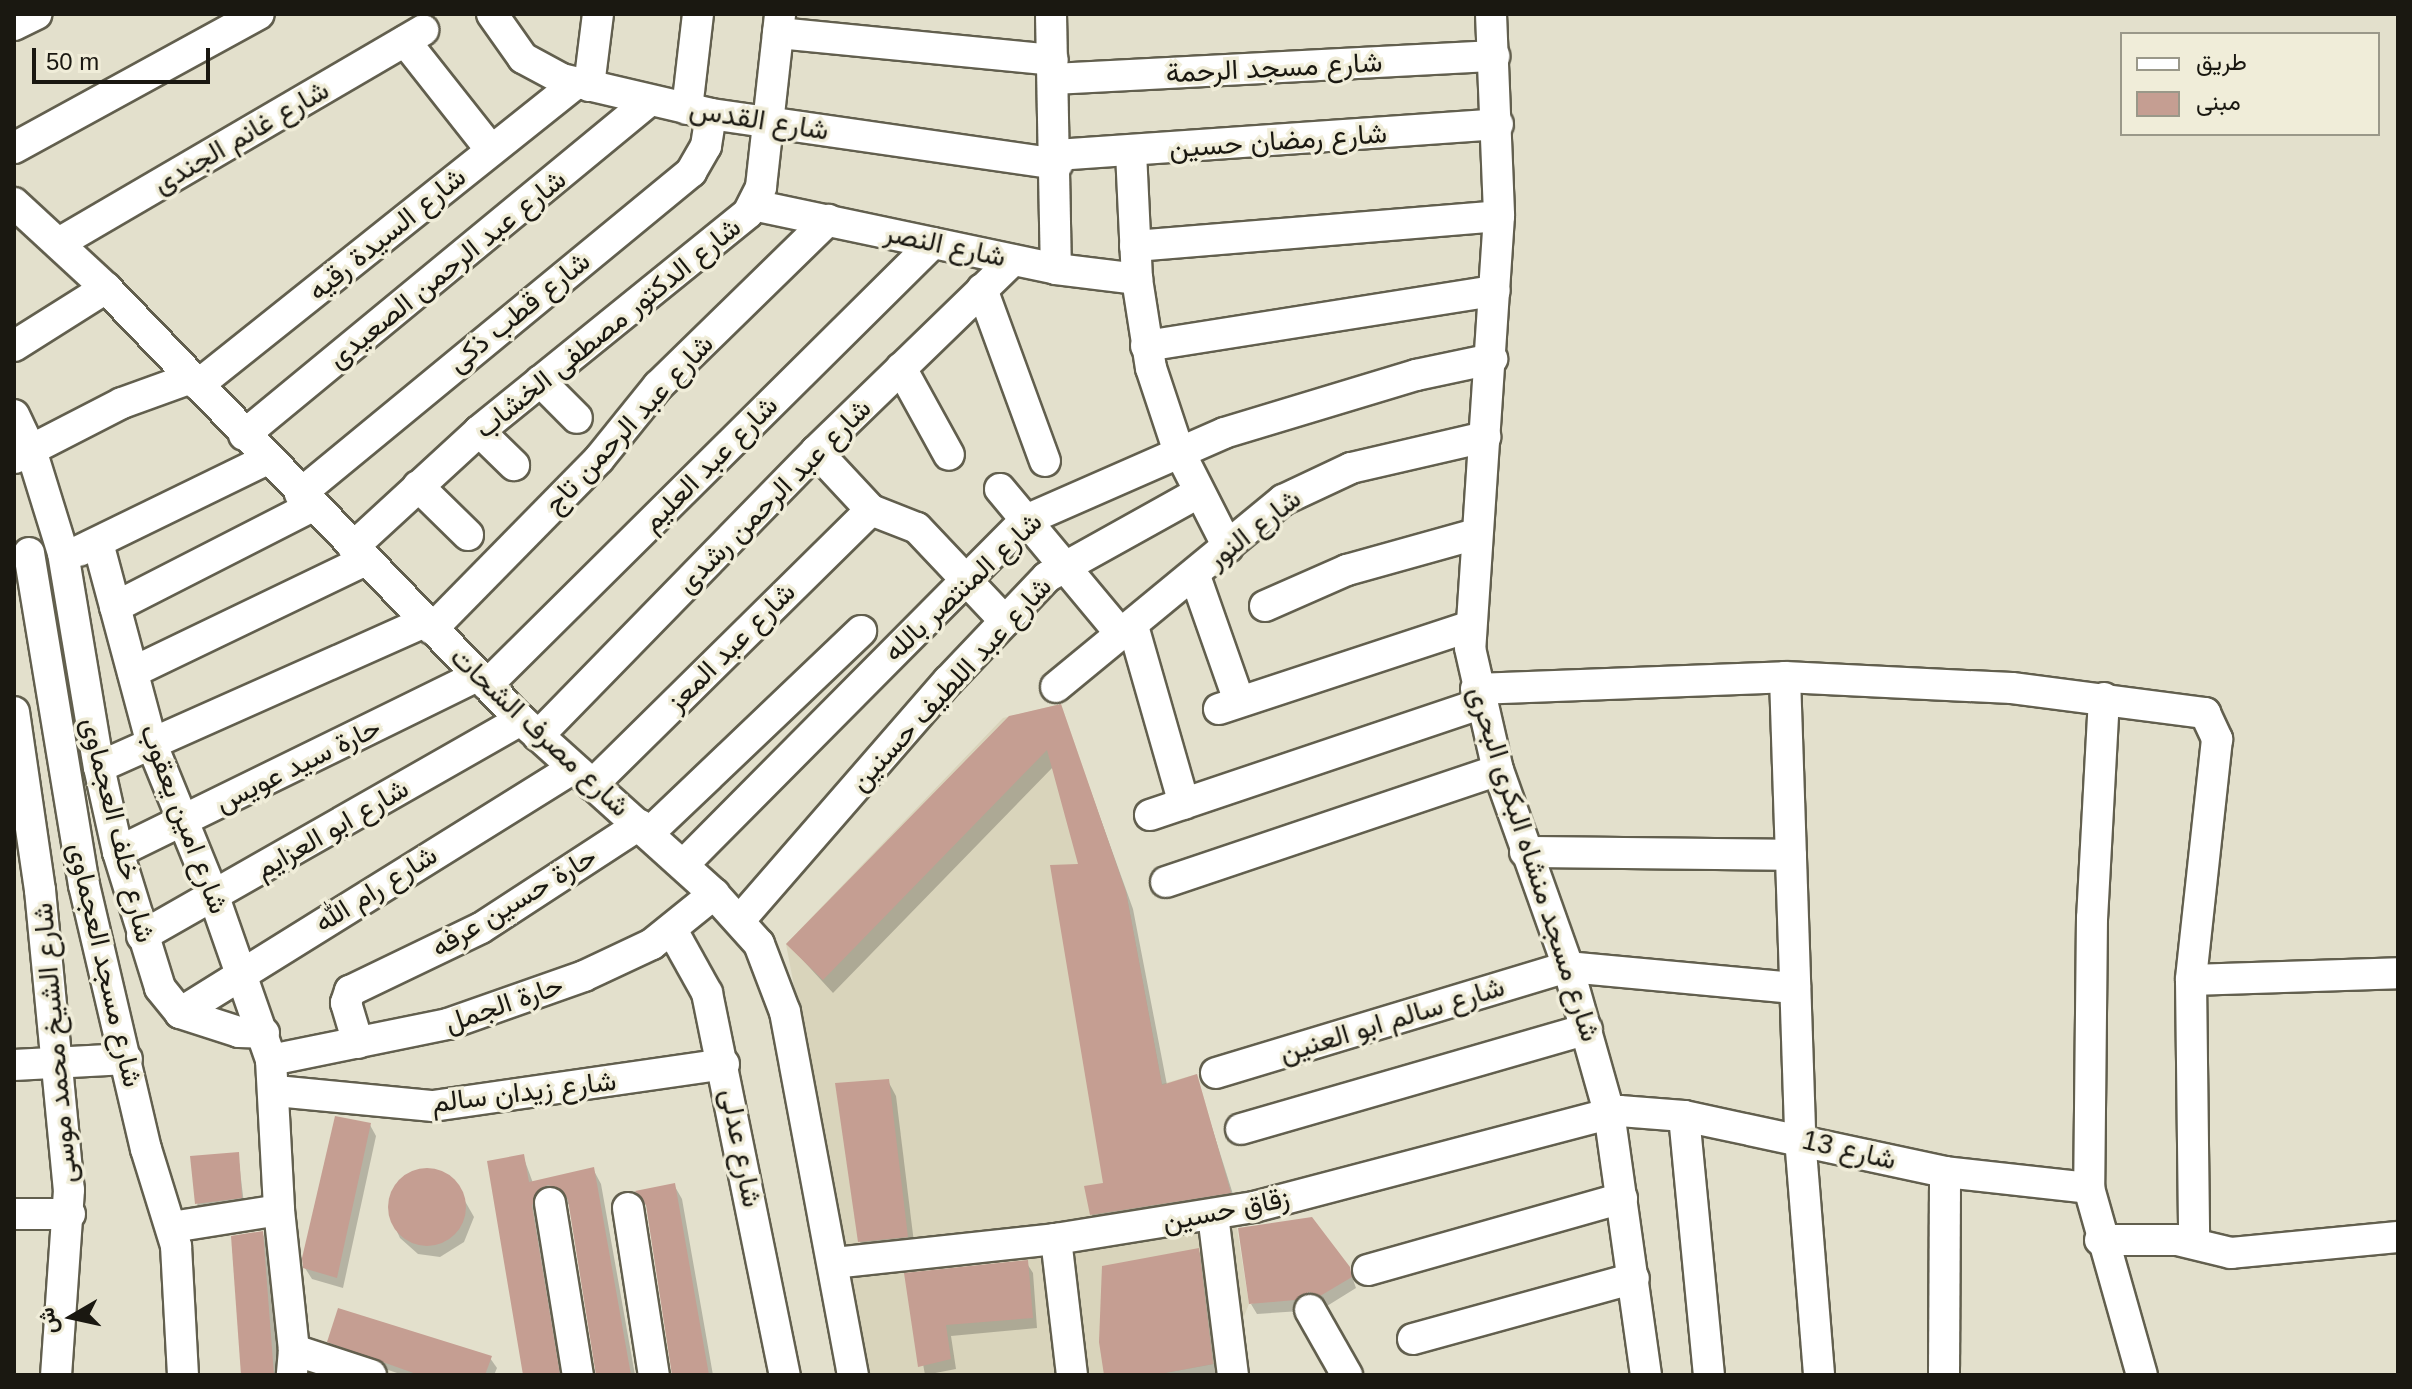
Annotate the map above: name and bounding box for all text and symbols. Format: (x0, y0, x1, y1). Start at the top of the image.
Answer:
scale bar (36, 32, 214, 82)
legend (2120, 32, 2380, 136)
street label: شارع مسجد الرحمة (1165, 46, 1383, 90)
text: 50 m (46, 48, 99, 75)
text: طريق (2196, 48, 2247, 75)
street label: شارع غانم الجندى (147, 73, 335, 201)
text: مبنى (2196, 88, 2241, 115)
street label: شارع القدس (687, 92, 831, 148)
street label: شارع رمضان حسين (1168, 117, 1388, 165)
street label: شارع السيدة رقيه (301, 160, 473, 308)
street label: شارع عبد الرحمن الصعيدى (321, 163, 573, 375)
street label: شارع الدكتور مصطفى الخشاب (468, 210, 748, 446)
street label: شارع النصر (881, 216, 1009, 274)
street label: شارع قطب ذكى (441, 244, 597, 380)
street label: شارع عبد الرحمن تاج (537, 328, 721, 520)
street label: شارع عبد العليم (635, 389, 785, 539)
street label: شارع عبد الرحمن رشدى (670, 392, 878, 600)
street label: شارع النور (1200, 482, 1308, 576)
street label: شارع المنتصر بالله (877, 505, 1049, 669)
street label: شارع عبد اللطيف حسنين (843, 570, 1059, 798)
street label: شارع عبد المعز (660, 576, 802, 718)
street label: شارع مصرف الشحات (443, 640, 637, 824)
street label: شارع مسجد منشاه البكرى البحرى (1461, 682, 1607, 1046)
street label: حارة سيد عويس (210, 711, 386, 819)
street label: شارع خلف العجماوى (74, 714, 162, 946)
street label: شارع امين يعقوب (132, 720, 236, 918)
street label: شارع ابو العزايم (249, 772, 415, 886)
street label: شارع رام الله (309, 838, 443, 940)
street label: شارع مسجد العجماوى (61, 840, 149, 1090)
street label: حارة حسين عرفه (425, 840, 603, 964)
street label: شارع الشيخ محمد موسى (26, 901, 84, 1185)
street label: حارة الجمل (440, 968, 568, 1040)
street label: شارع سالم ابو العنين (1275, 970, 1509, 1070)
street label: شارع زيدان سالم (430, 1064, 618, 1120)
street label: شارع عدلى (713, 1086, 769, 1210)
street label: شارع 13 (1799, 1123, 1899, 1177)
street label: زقاق حسين (1160, 1181, 1292, 1239)
north arrow (32, 1277, 112, 1357)
text: ش (33, 1306, 62, 1336)

